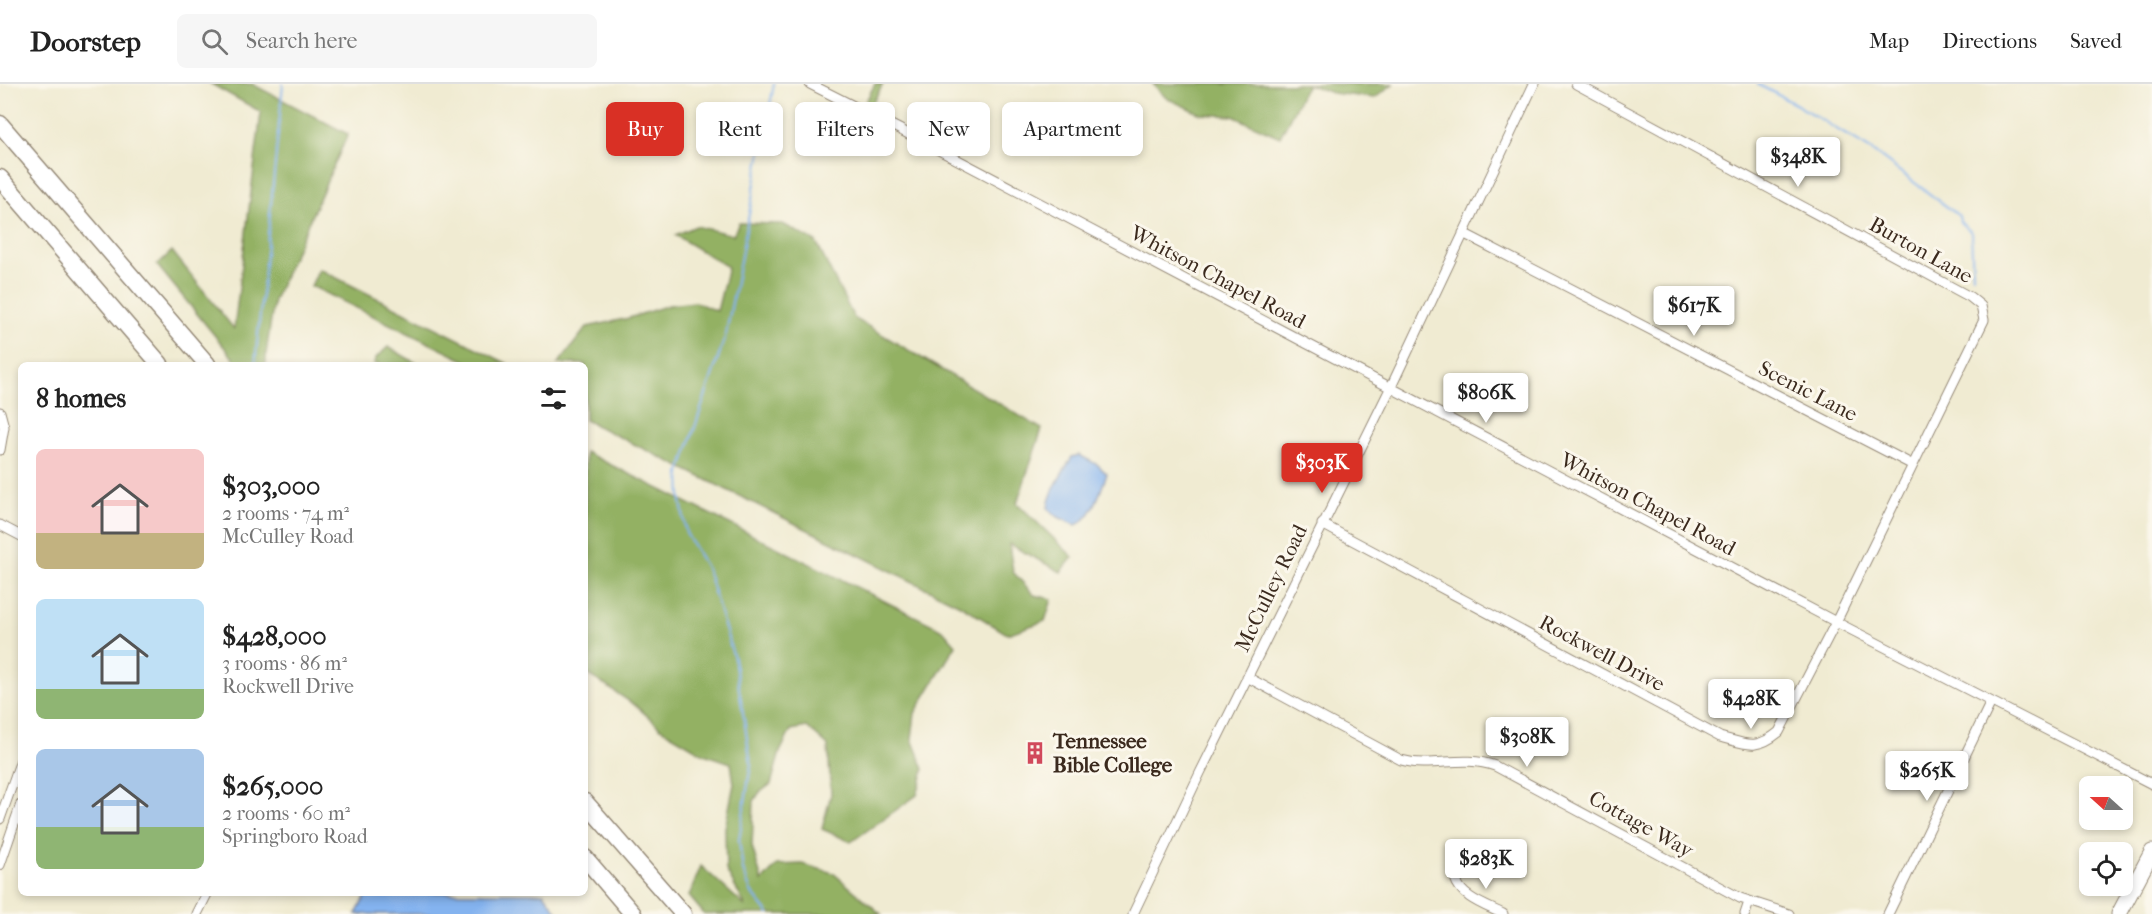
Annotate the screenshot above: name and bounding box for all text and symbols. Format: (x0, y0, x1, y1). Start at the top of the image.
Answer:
search box (177, 14, 597, 68)
text: Doorstep (30, 25, 141, 58)
icon: search (198, 25, 231, 58)
text: Search here (246, 28, 357, 54)
text: Map (1869, 29, 1909, 53)
text: Directions (1942, 29, 2037, 53)
text: Saved (2070, 29, 2122, 53)
chip: Buy (606, 102, 684, 156)
chip: Rent (696, 102, 783, 156)
chip: Filters (795, 102, 895, 156)
chip: New (907, 102, 990, 156)
chip: Apartment (1002, 102, 1143, 156)
pin: $348K (1756, 137, 1840, 188)
text: $348K (1770, 145, 1826, 168)
street label: Burton Lane (1865, 212, 1977, 288)
street label: Whitson Chapel Road (1125, 220, 1310, 334)
pin: $617K (1652, 286, 1736, 337)
text: $617K (1667, 294, 1721, 317)
street label: Scenic Lane (1755, 356, 1861, 426)
pin: $806K (1444, 373, 1528, 424)
text: $806K (1457, 381, 1515, 404)
icon: filters (537, 382, 570, 415)
text: 8 homes (36, 383, 126, 414)
pin: $303K (1280, 443, 1364, 494)
street label: Whitson Chapel Road (1555, 447, 1740, 561)
text: $303K (1296, 451, 1349, 474)
text: $303,000 (222, 471, 320, 502)
icon: home (84, 473, 156, 545)
text: 2 rooms · 74 m² (222, 502, 349, 525)
street label: McCulley Road (1230, 520, 1312, 655)
text: McCulley Road (222, 525, 354, 548)
street label: Rockwell Drive (1535, 610, 1669, 696)
text: $428,000 (222, 621, 327, 652)
icon: home (84, 623, 156, 695)
text: 3 rooms · 86 m² (222, 652, 347, 675)
text: Rockwell Drive (222, 675, 354, 698)
pin: $428K (1709, 679, 1793, 730)
text: $428K (1722, 687, 1780, 710)
pin: $308K (1485, 717, 1569, 768)
text: $308K (1500, 725, 1554, 748)
place label: Tennessee Bible College (1052, 729, 1173, 777)
building icon: Tennessee Bible College (1022, 740, 1048, 766)
pin: $265K (1885, 751, 1969, 802)
text: $265K (1899, 759, 1955, 782)
text: $265,000 (222, 771, 323, 802)
icon: home (84, 773, 156, 845)
north arrow (2079, 776, 2133, 830)
map controls (2079, 776, 2133, 896)
street label: Cottage Way (1585, 786, 1698, 863)
text: 2 rooms · 60 m² (222, 802, 350, 825)
text: Springboro Road (222, 825, 368, 848)
pin: $283K (1444, 839, 1528, 890)
button: locate (2079, 842, 2133, 896)
text: $283K (1459, 847, 1513, 870)

